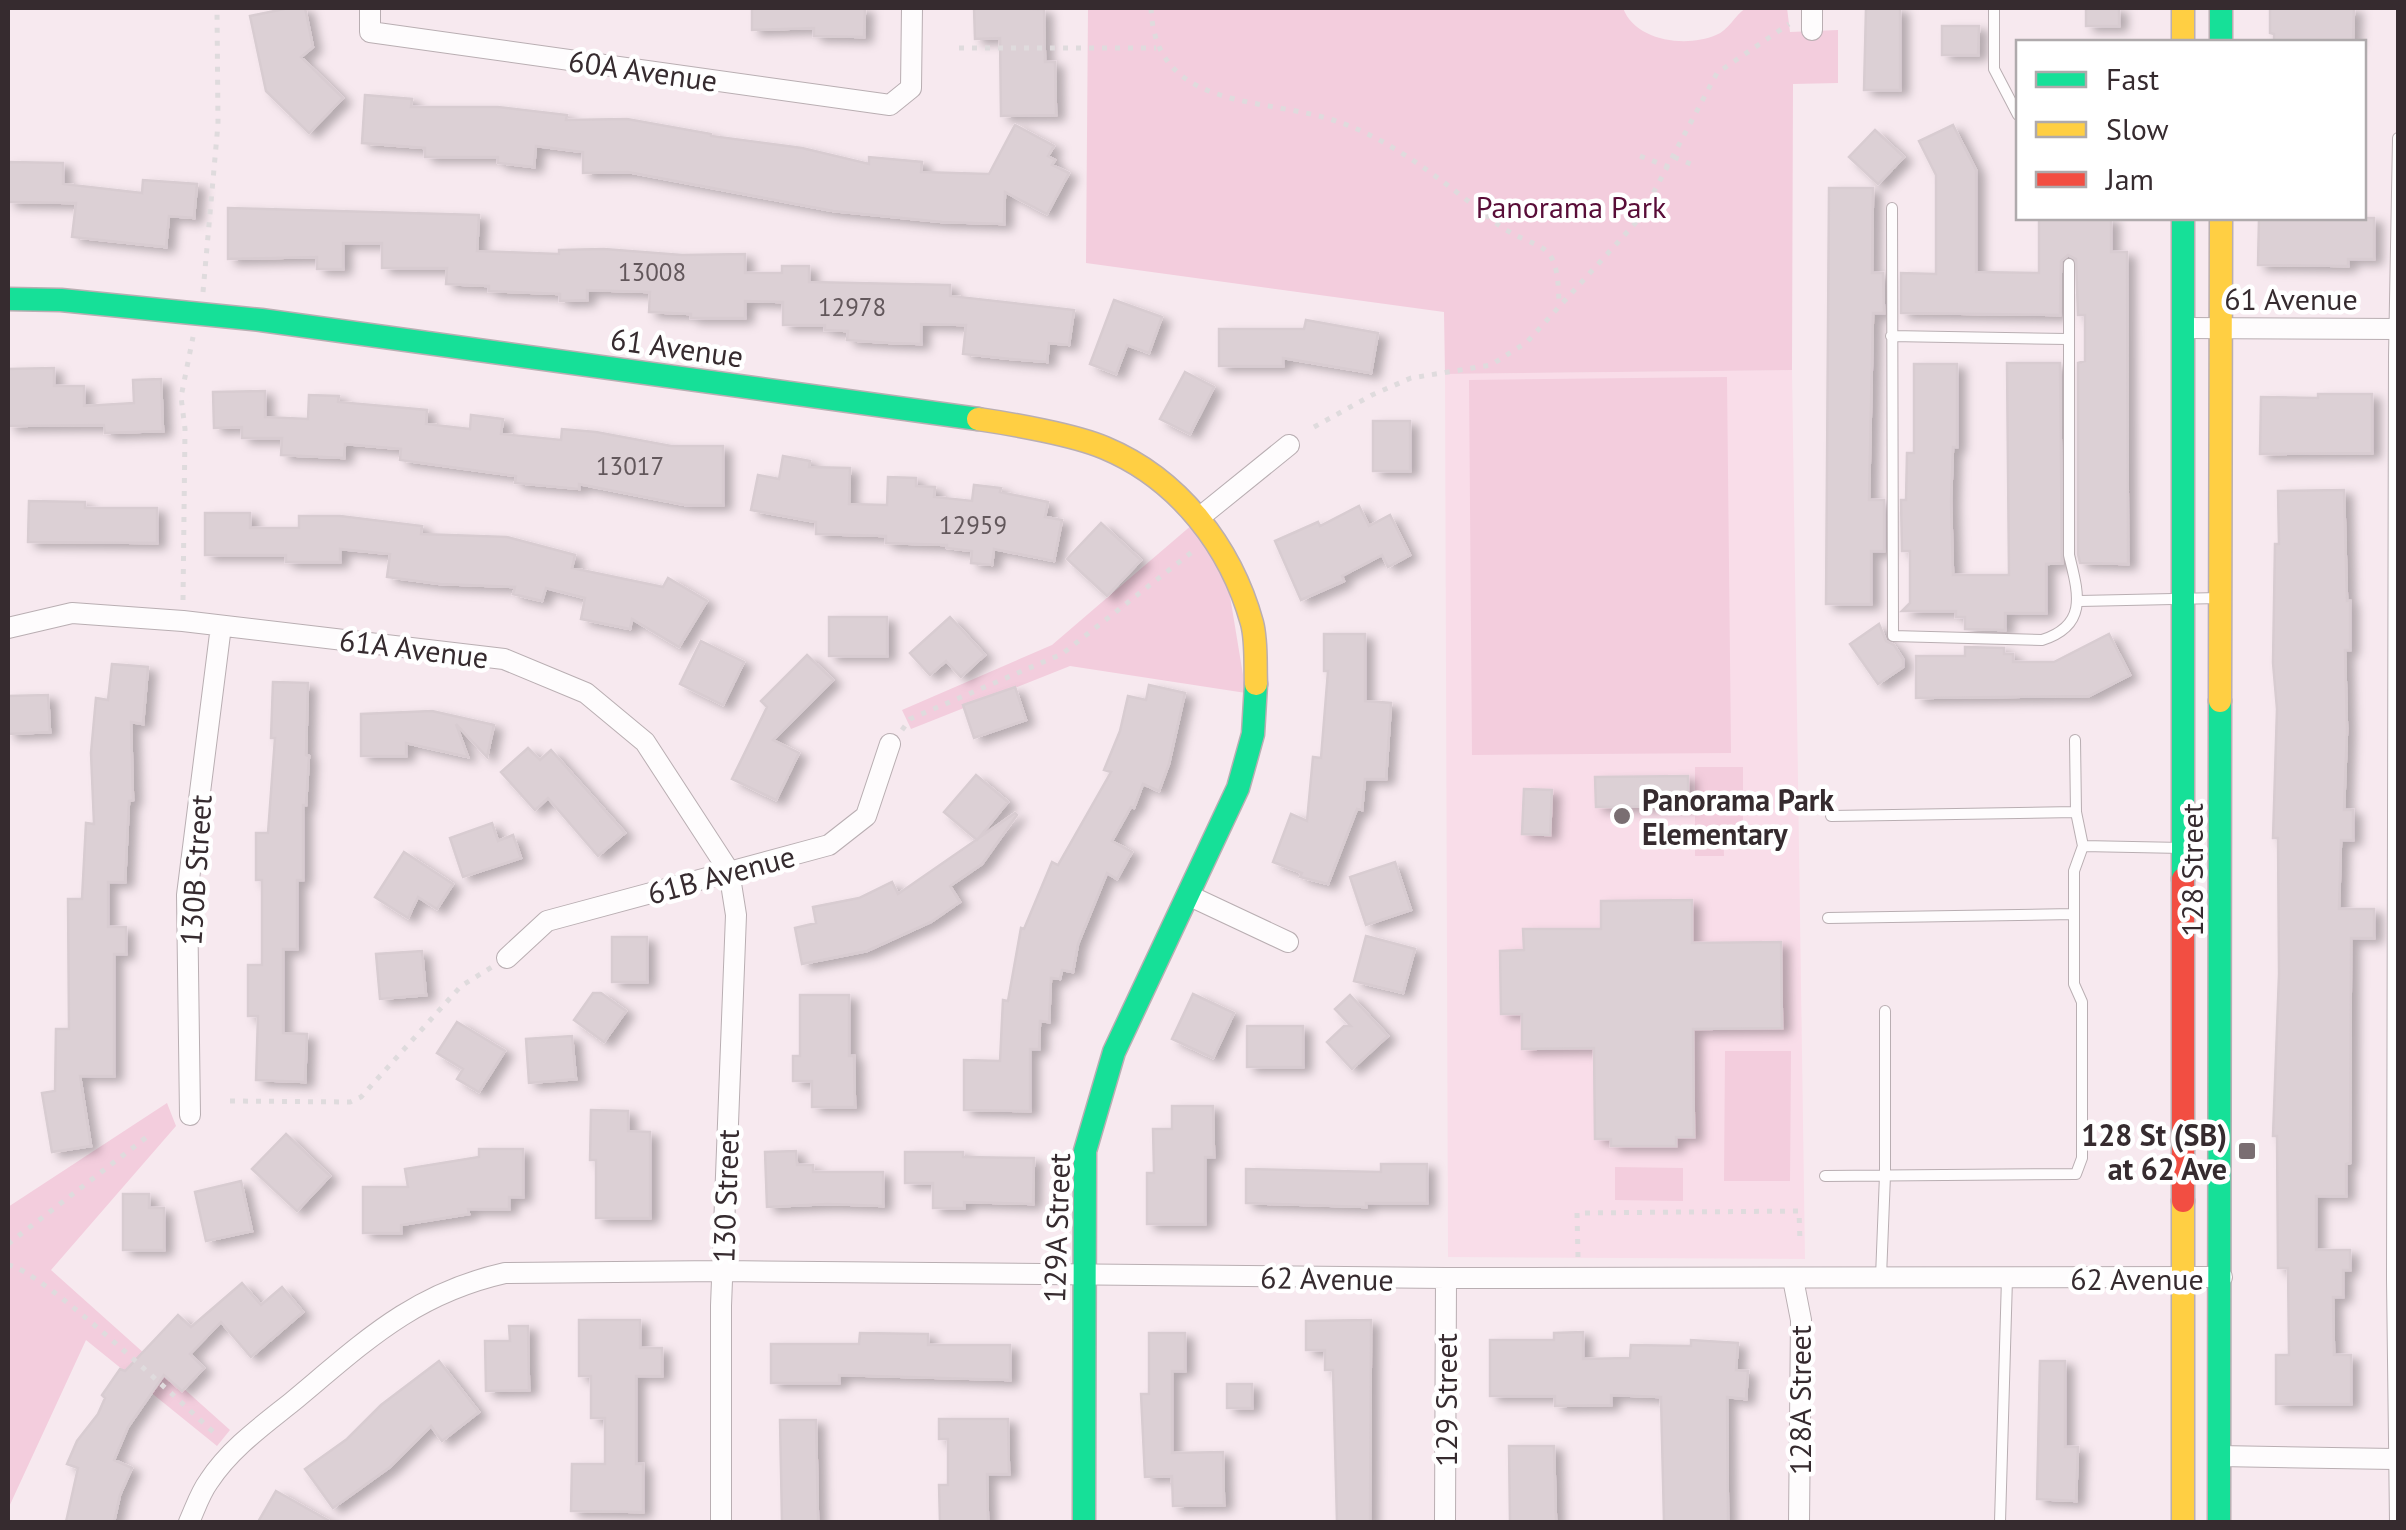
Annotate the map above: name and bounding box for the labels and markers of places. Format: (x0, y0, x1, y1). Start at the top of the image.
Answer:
place label: Panorama Park Elementary (1642, 780, 1834, 853)
marker: Panorama Park Elementary (1611, 805, 1633, 827)
place label: 128 St (SB) at 62 Ave (2081, 1115, 2227, 1188)
marker: 128 St (SB) at 62 Ave (2236, 1140, 2258, 1162)

